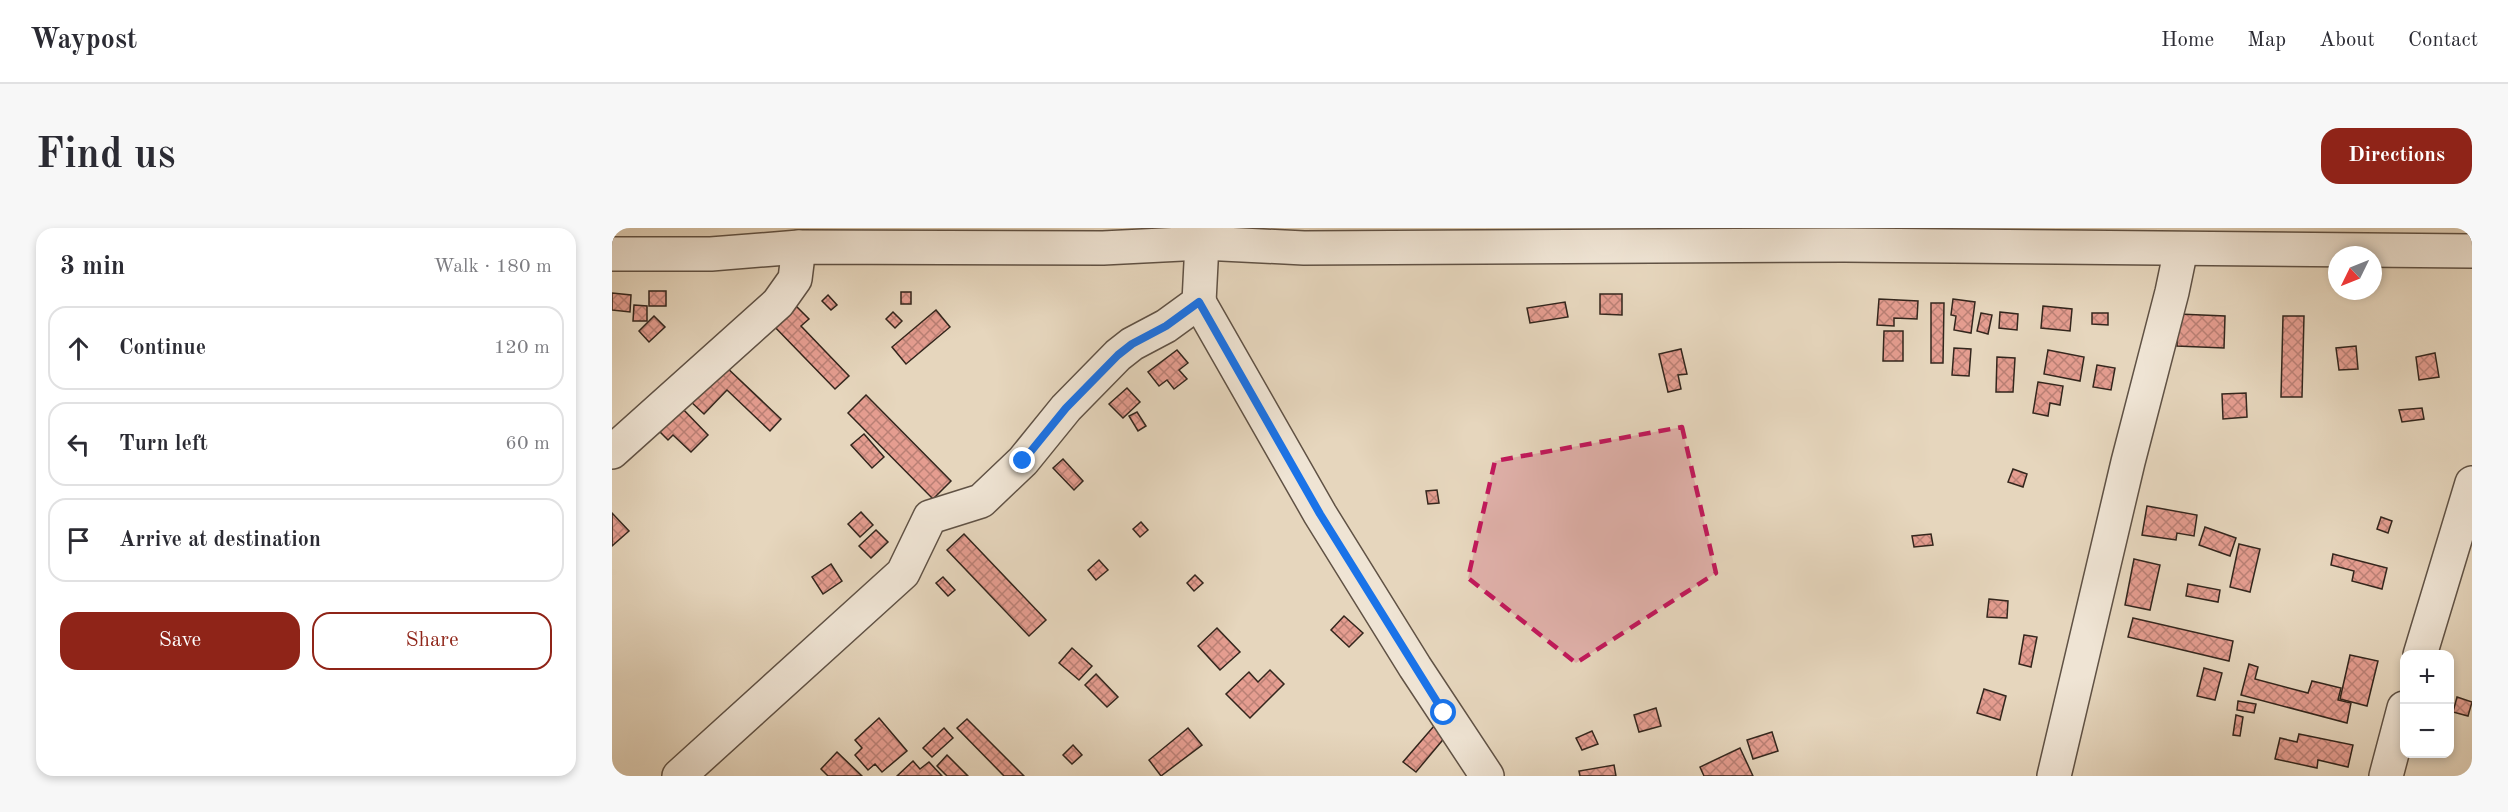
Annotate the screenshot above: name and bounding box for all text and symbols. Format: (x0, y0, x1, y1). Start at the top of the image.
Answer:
text: Waypost (30, 27, 137, 55)
text: Home (2161, 30, 2214, 51)
text: Map (2247, 30, 2286, 51)
text: About (2319, 30, 2375, 51)
text: Contact (2408, 30, 2478, 51)
button: Directions (2321, 128, 2472, 184)
text: Find us (36, 135, 175, 177)
north arrow (2328, 246, 2382, 300)
text: 3 min (60, 254, 125, 280)
text: Walk · 180 m (433, 257, 552, 277)
icon: ahead (62, 332, 95, 365)
text: Continue (119, 337, 206, 359)
text: 120 m (494, 338, 550, 358)
icon: left (62, 428, 95, 461)
text: Turn left (119, 433, 208, 455)
text: 60 m (505, 434, 550, 454)
route end (1009, 447, 1035, 473)
icon: arrive (62, 524, 95, 557)
text: Arrive at destination (119, 529, 321, 551)
button: Save (60, 612, 300, 670)
button: Share (312, 612, 552, 670)
map controls (2400, 650, 2454, 758)
button: + (2400, 650, 2454, 704)
route start (1430, 699, 1456, 725)
button: − (2400, 704, 2454, 758)

